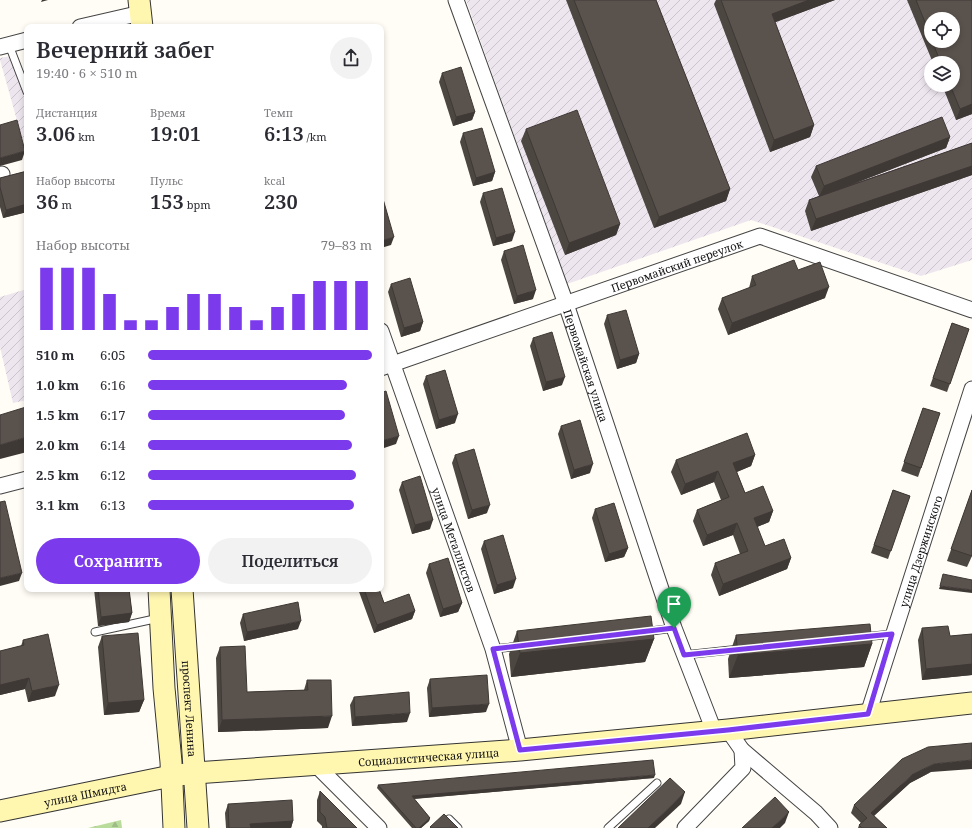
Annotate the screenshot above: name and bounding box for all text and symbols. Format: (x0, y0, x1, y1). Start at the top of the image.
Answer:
map controls (924, 12, 960, 92)
button: locate (924, 12, 960, 48)
text: Вечерний забег (36, 34, 214, 64)
button: share (330, 37, 372, 79)
button: layers (924, 56, 960, 92)
text: 19:40 · 6 × 510 m (36, 64, 138, 82)
text: Дистанция (36, 105, 97, 120)
text: Время (150, 105, 185, 120)
text: Темп (264, 105, 293, 120)
text: 3.06 (36, 120, 75, 147)
text: 19:01 (150, 120, 201, 147)
text: 6:13 (264, 120, 304, 147)
text: km (75, 129, 95, 144)
text: /km (304, 129, 327, 144)
text: Набор высоты (36, 173, 115, 188)
text: Пульс (150, 173, 183, 188)
text: kcal (264, 173, 285, 188)
text: 36 (36, 188, 59, 215)
text: 153 (150, 188, 184, 215)
text: 230 (264, 188, 298, 215)
text: m (59, 197, 72, 212)
text: bpm (184, 197, 211, 212)
street label: Первомайский переулок (609, 235, 745, 295)
text: Набор высоты (36, 236, 130, 254)
text: 79–83 m (321, 236, 372, 254)
street label: Первомайская улица (561, 307, 612, 424)
text: 510 m (36, 346, 74, 364)
text: 6:05 (100, 346, 126, 364)
text: 1.0 km (36, 376, 79, 394)
text: 6:16 (100, 376, 126, 394)
text: 1.5 km (36, 406, 79, 424)
text: 6:17 (100, 406, 126, 424)
text: 2.0 km (36, 436, 79, 454)
text: 6:14 (100, 436, 126, 454)
text: 2.5 km (36, 466, 79, 484)
text: 6:12 (100, 466, 126, 484)
street label: улица Металлистов (429, 485, 480, 594)
street label: улица Дзержинского (895, 493, 945, 609)
text: 3.1 km (36, 496, 79, 514)
text: 6:13 (100, 496, 126, 514)
button: Сохранить (36, 538, 200, 584)
button: Поделиться (208, 538, 372, 584)
pin (657, 587, 691, 628)
icon: arrive (663, 593, 685, 615)
street label: проспект Ленина (179, 660, 201, 758)
street label: Социалистическая улица (358, 744, 500, 769)
street label: улица Шмидта (43, 778, 128, 809)

